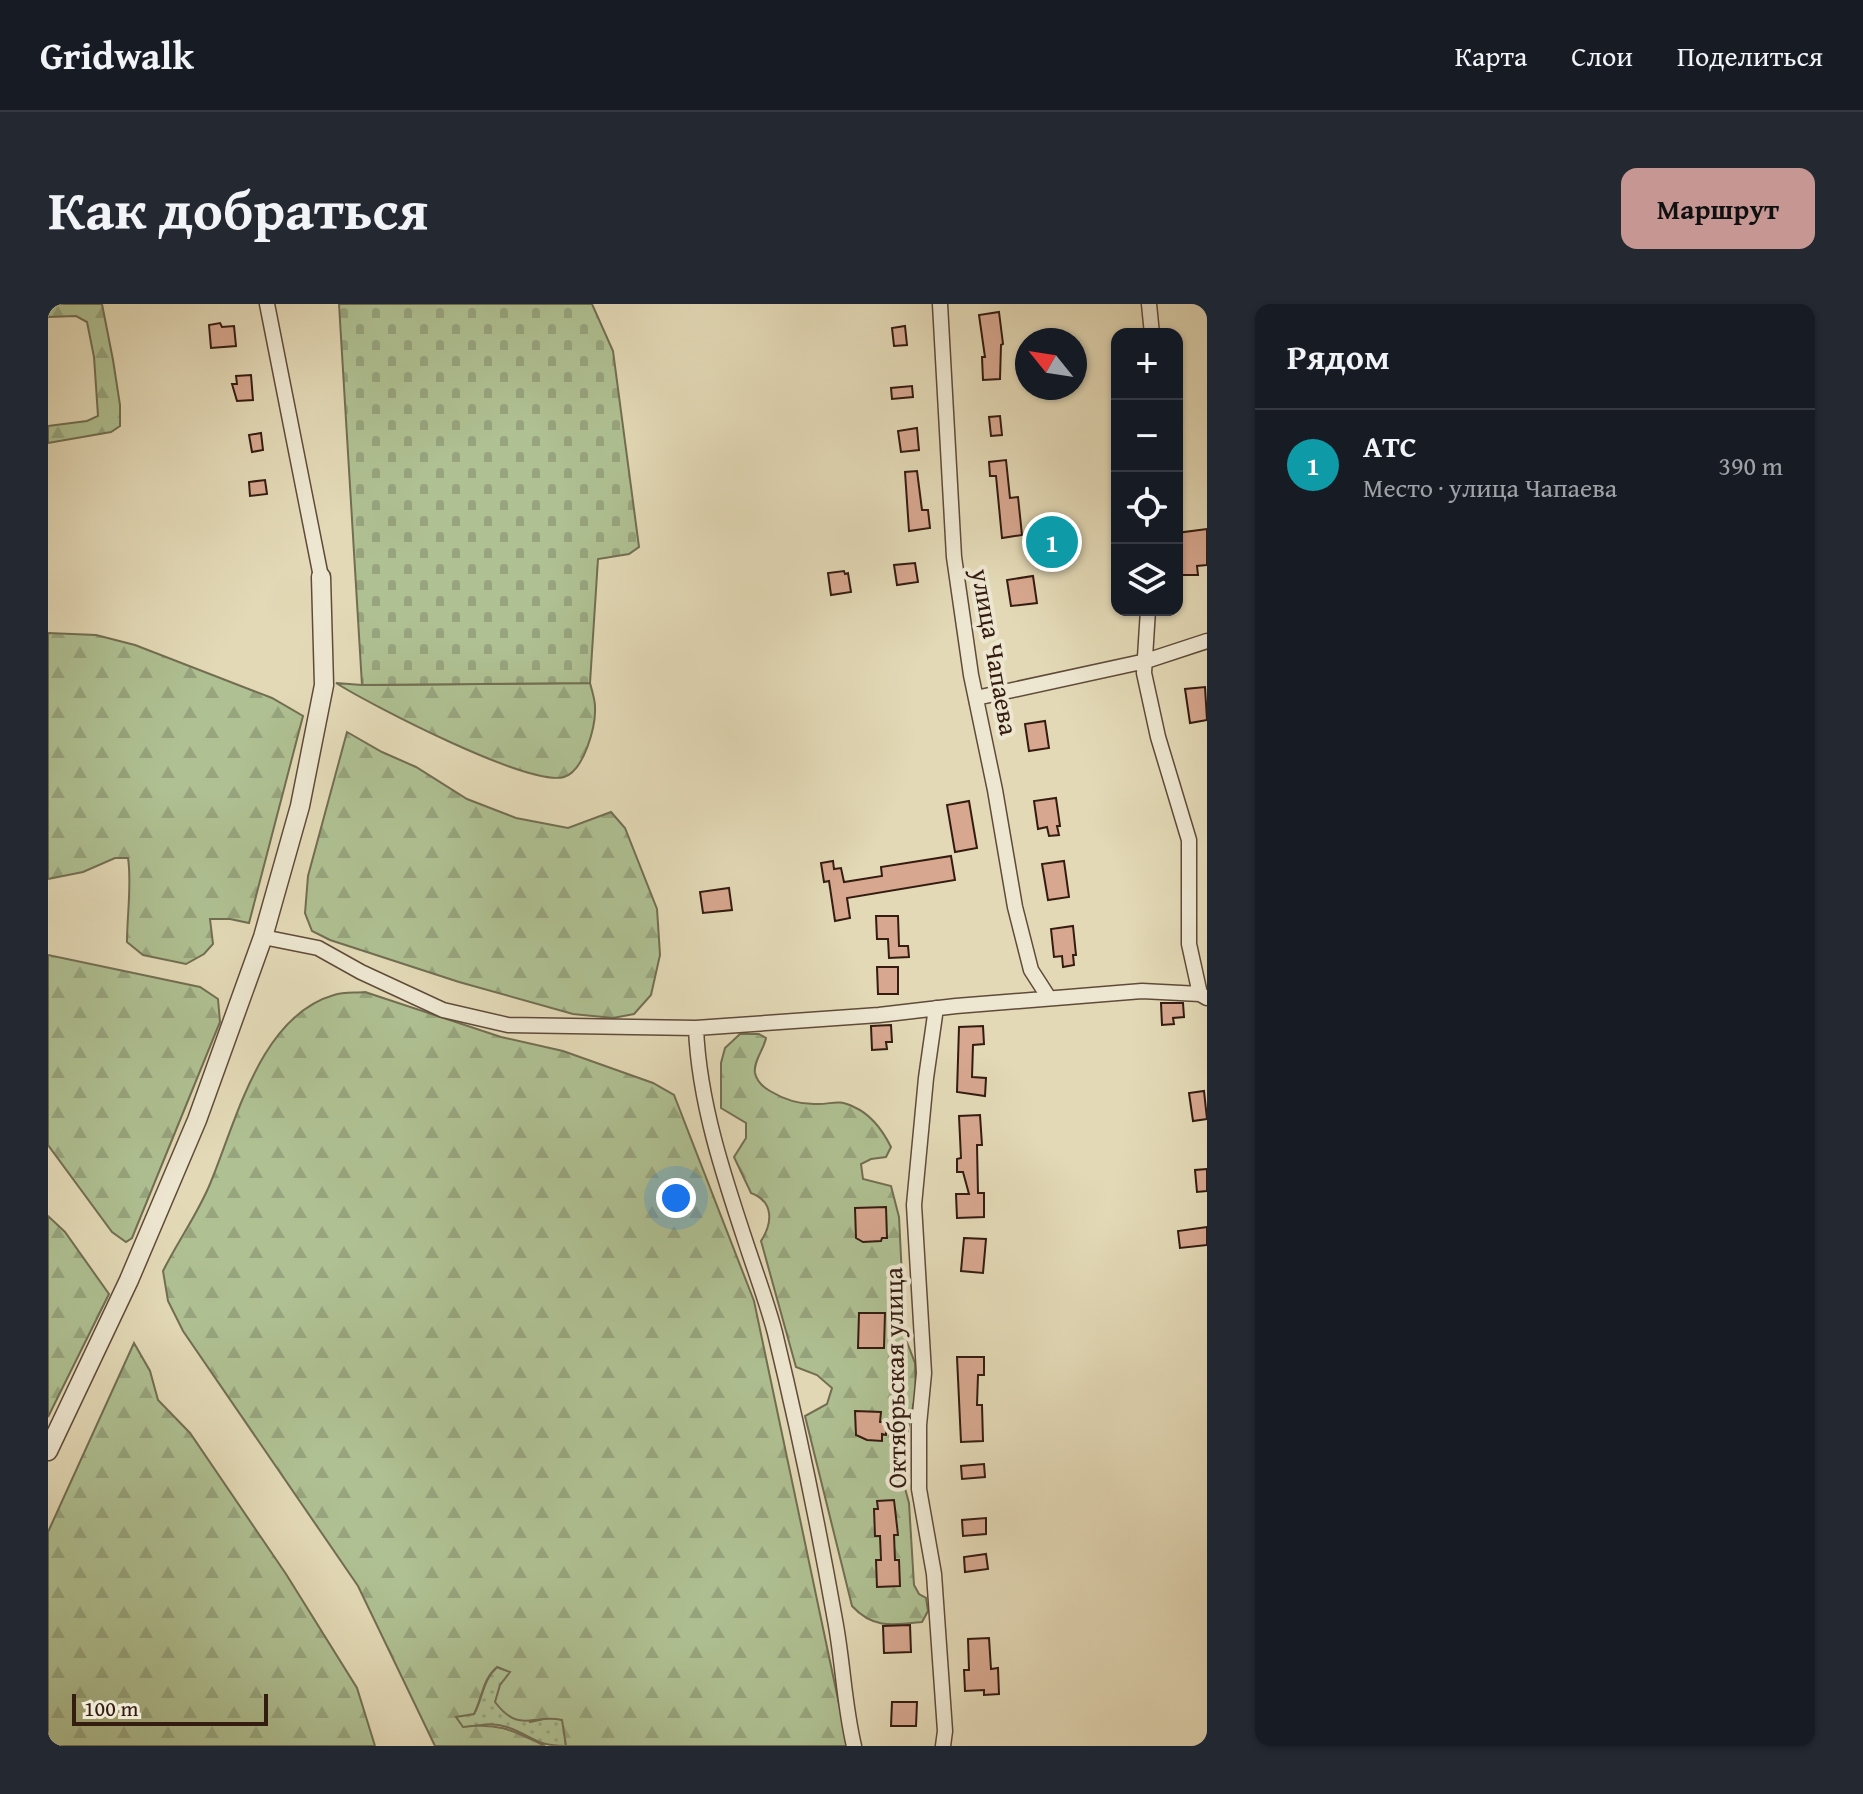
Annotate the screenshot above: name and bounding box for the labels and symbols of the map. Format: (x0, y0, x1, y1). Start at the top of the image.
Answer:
north arrow (1015, 328, 1087, 400)
pin: 1 (1026, 512, 1078, 572)
street label: улица Чапаева (961, 565, 1029, 739)
your location (656, 1178, 696, 1218)
street label: Октябрьская улица (873, 1266, 916, 1489)
scale bar (72, 1690, 268, 1726)

